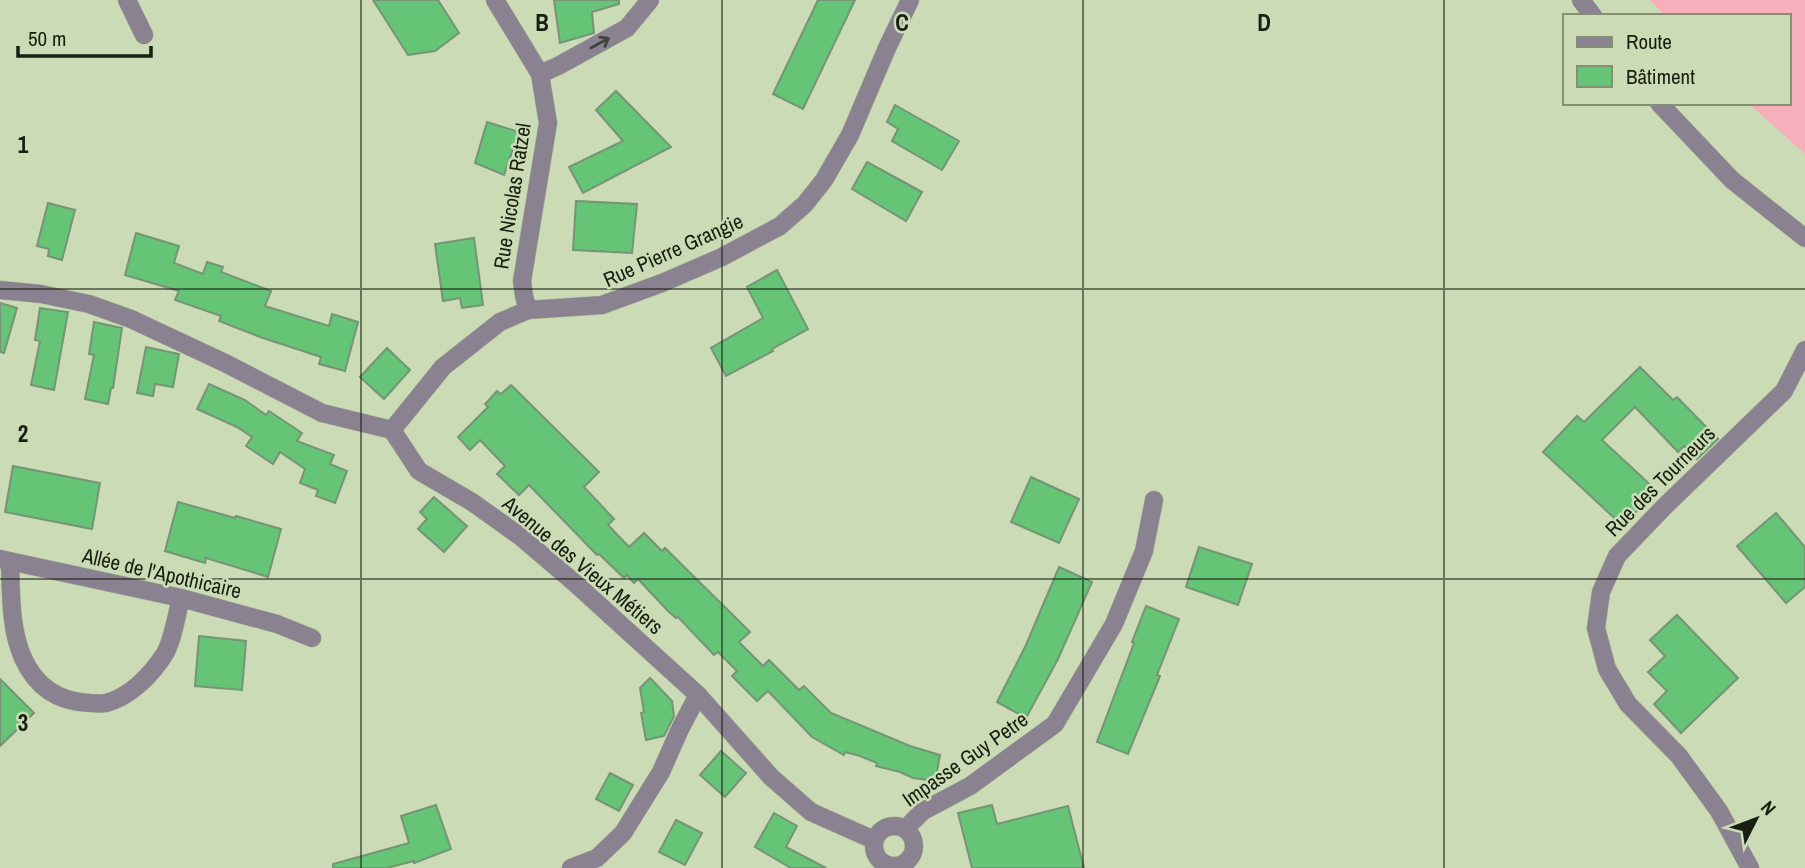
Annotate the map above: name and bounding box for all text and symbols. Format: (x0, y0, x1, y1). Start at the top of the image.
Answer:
text: B (535, 7, 549, 38)
text: C (895, 7, 909, 38)
text: D (1257, 7, 1271, 38)
scale bar (18, 14, 150, 58)
legend (1563, 14, 1791, 105)
text: 50 m (28, 24, 66, 53)
text: Route (1626, 27, 1672, 56)
one-way arrow (589, 36, 610, 49)
text: Bâtiment (1626, 62, 1695, 91)
street label: Rue Nicolas Ratzel (486, 121, 538, 271)
text: 1 (18, 129, 29, 160)
street label: Rue Pierre Grangie (598, 206, 748, 294)
text: 2 (18, 418, 28, 449)
street label: Rue des Tourneurs (1598, 419, 1722, 543)
street label: Avenue des Vieux Métiers (496, 489, 669, 641)
street label: Allée de l'Apothicaire (79, 540, 244, 605)
street label: Impasse Guy Petre (896, 705, 1034, 813)
text: 3 (18, 707, 28, 738)
north arrow (1721, 784, 1791, 854)
text: N (1755, 795, 1782, 821)

